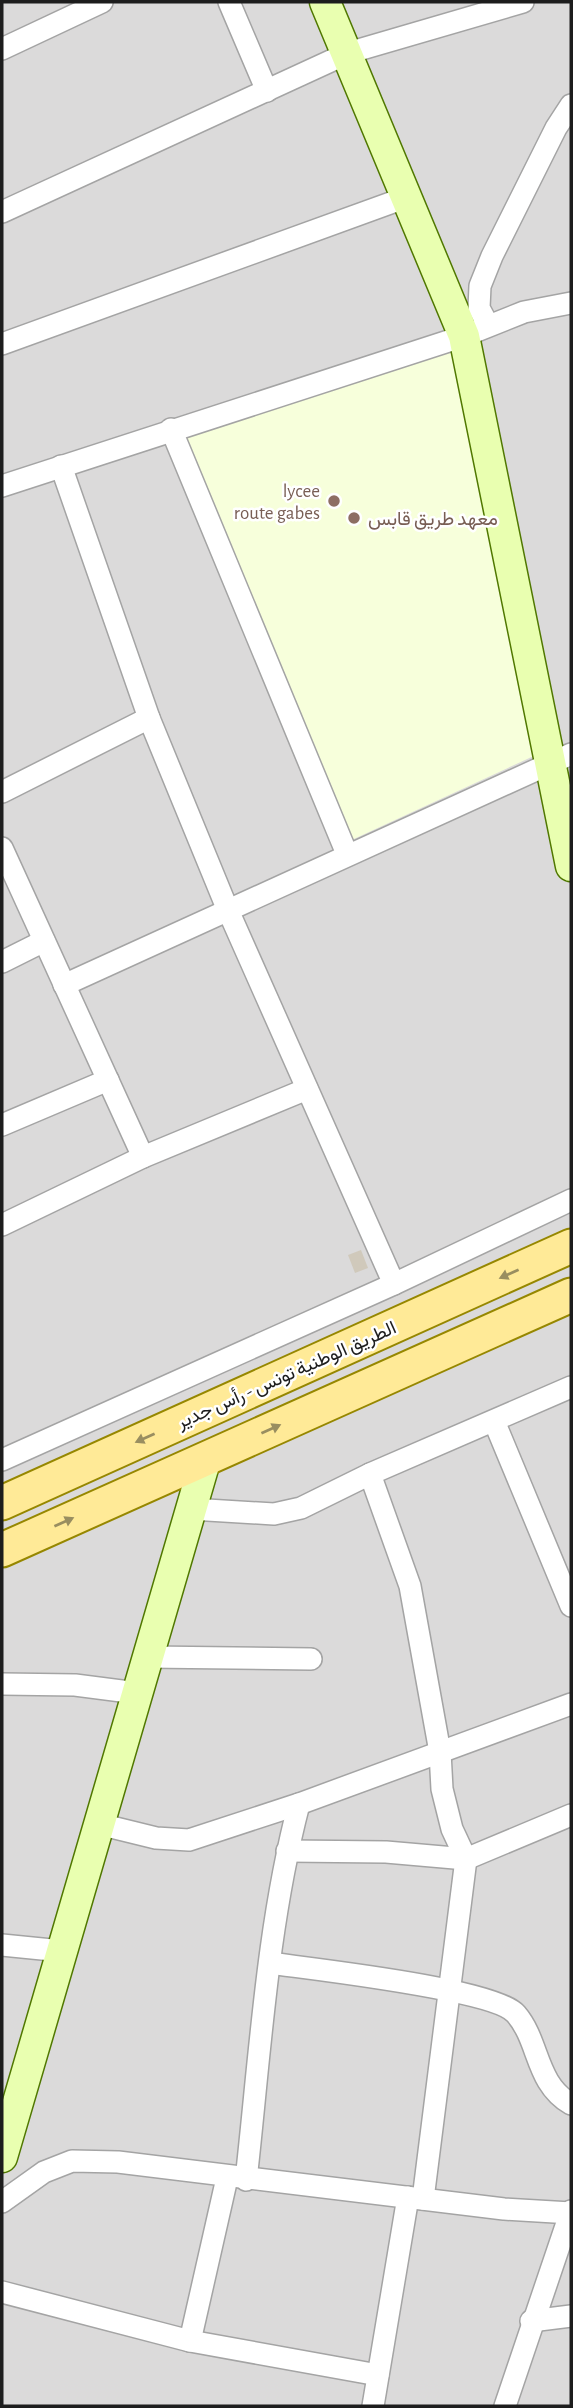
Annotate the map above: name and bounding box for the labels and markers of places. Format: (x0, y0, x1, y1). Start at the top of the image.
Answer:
place label: lycee route gabes (234, 482, 320, 523)
marker: lycee route gabes (326, 493, 342, 509)
marker: معهد طريق قابس (346, 510, 362, 526)
place label: معهد طريق قابس (368, 510, 498, 530)

